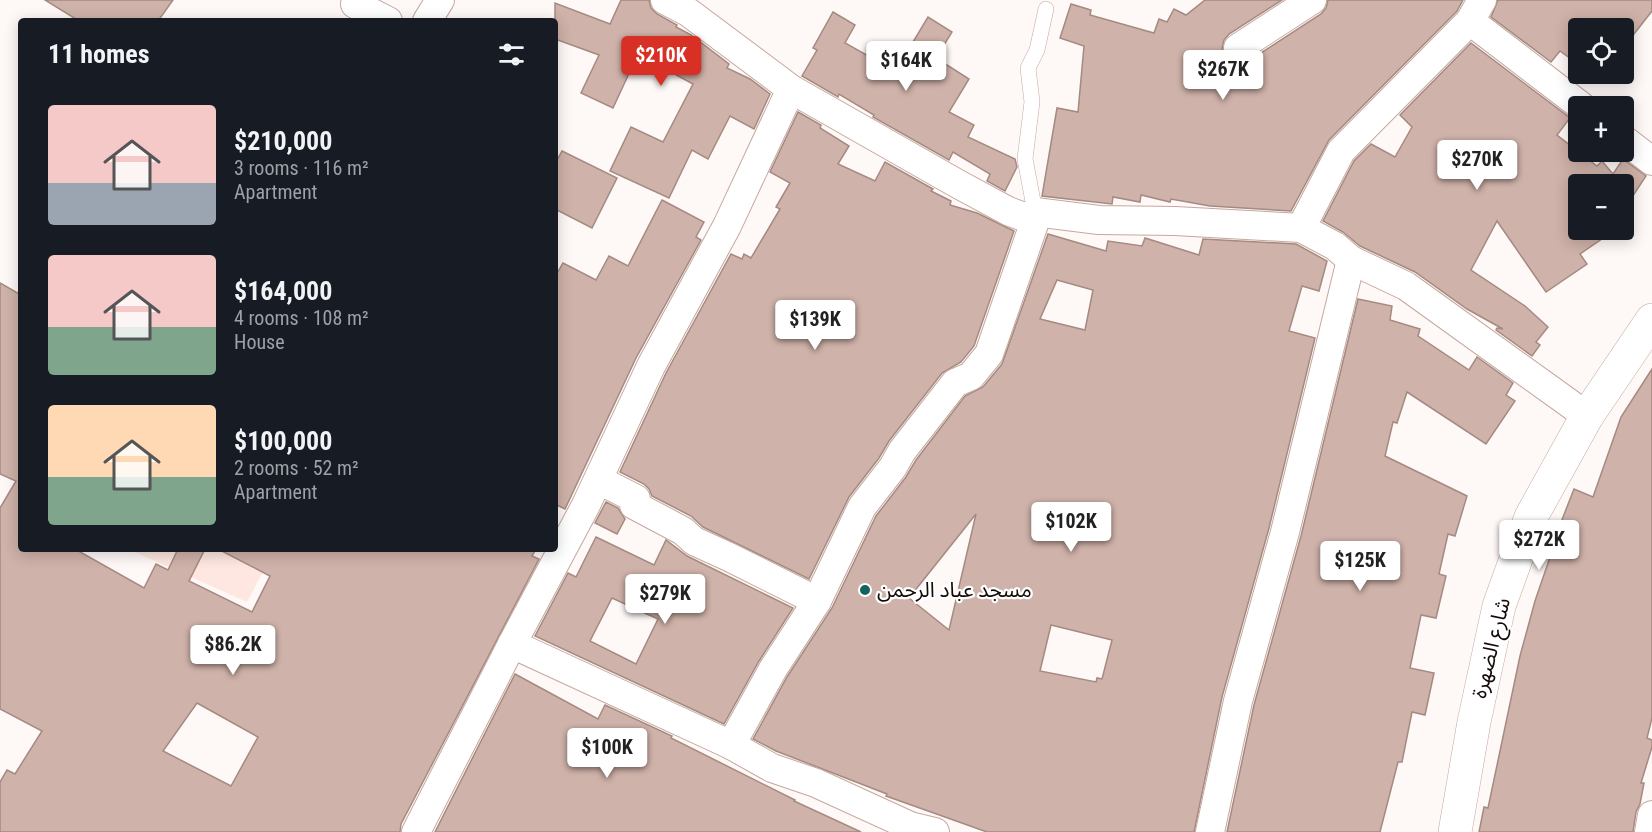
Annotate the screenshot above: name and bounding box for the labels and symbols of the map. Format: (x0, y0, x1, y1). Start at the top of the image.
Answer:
pin: $210K (619, 36, 703, 87)
pin: $164K (864, 41, 948, 92)
pin: $267K (1181, 50, 1265, 101)
pin: $270K (1435, 140, 1519, 191)
pin: $139K (773, 300, 857, 351)
pin: $102K (1029, 502, 1113, 553)
pin: $272K (1497, 520, 1581, 571)
pin: $125K (1318, 541, 1402, 592)
pin: $279K (623, 574, 707, 625)
place label: مسجد عباد الرحمن (877, 578, 1032, 602)
marker: مسجد عباد الرحمن (858, 583, 872, 597)
street label: شارع الضهرة (1467, 595, 1518, 701)
pin: $86.2K (184, 625, 282, 676)
pin: $100K (565, 728, 649, 779)

